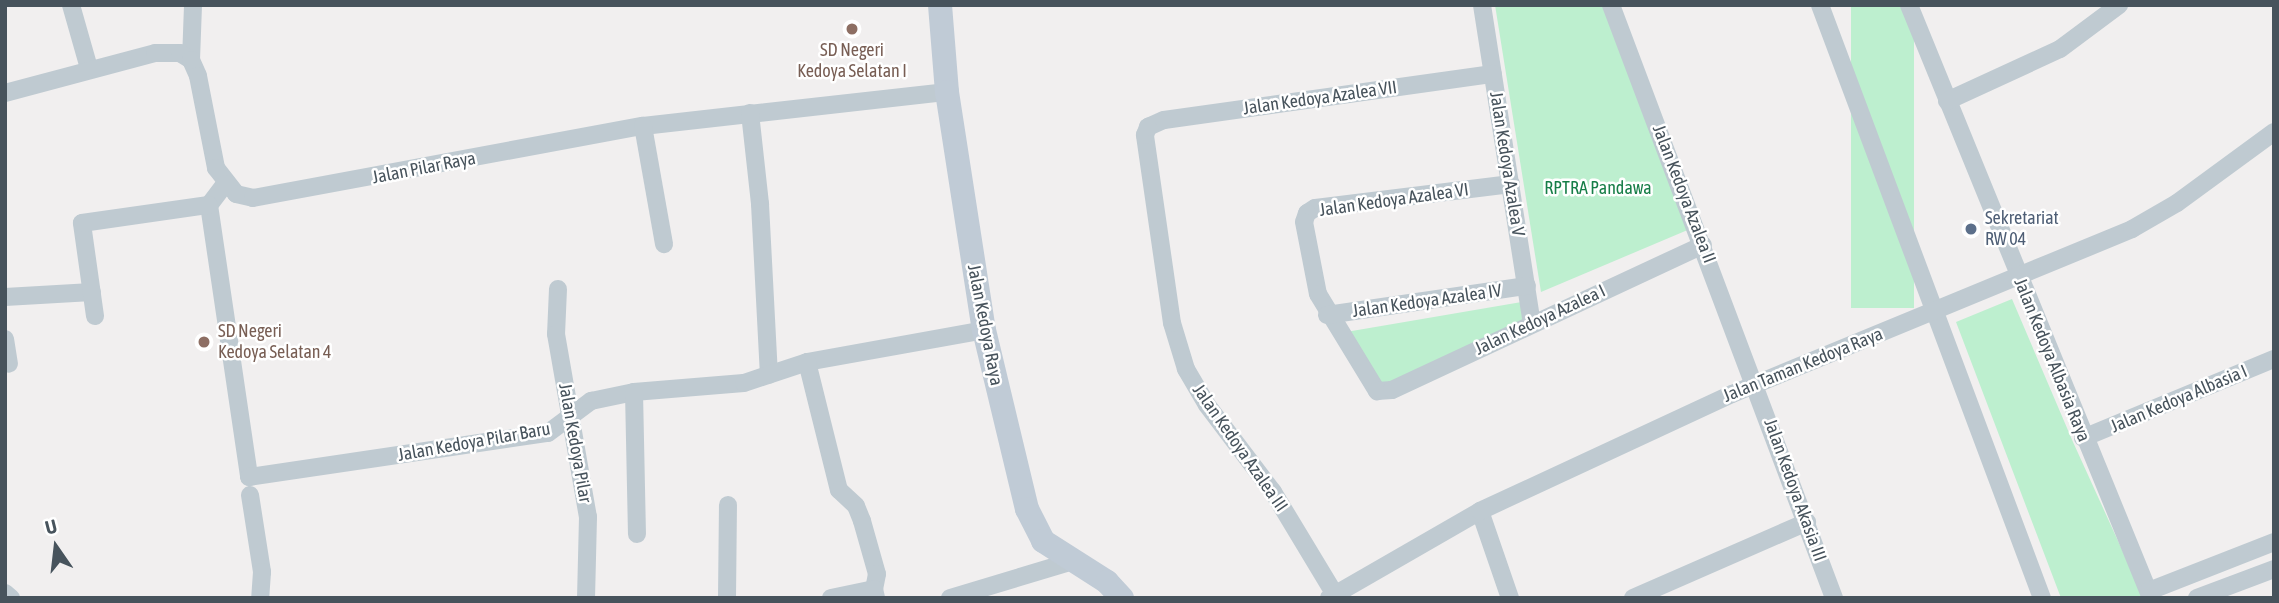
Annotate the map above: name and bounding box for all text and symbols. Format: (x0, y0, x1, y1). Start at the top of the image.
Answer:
marker: SD Negeri Kedoya Selatan I (844, 21, 860, 37)
place label: SD Negeri Kedoya Selatan I (797, 40, 907, 82)
street label: Jalan Kedoya Azalea VII (1242, 77, 1398, 119)
street label: Jalan Kedoya Azalea V (1485, 90, 1529, 238)
street label: Jalan Kedoya Azalea II (1648, 122, 1720, 266)
street label: Jalan Pilar Raya (370, 147, 478, 189)
park label: RPTRA Pandawa (1544, 177, 1652, 199)
street label: Jalan Kedoya Azalea VI (1318, 179, 1470, 221)
place label: Sekretariat RW 04 (1985, 208, 2059, 250)
marker: Sekretariat RW 04 (1963, 221, 1979, 237)
street label: Jalan Kedoya Raya (963, 263, 1007, 387)
street label: Jalan Kedoya Albasia Raya (2009, 275, 2095, 445)
street label: Jalan Kedoya Azalea IV (1351, 280, 1503, 322)
street label: Jalan Kedoya Azalea I (1471, 280, 1609, 360)
place label: SD Negeri Kedoya Selatan 4 (218, 321, 332, 364)
street label: Jalan Taman Kedoya Raya (1720, 323, 1886, 407)
marker: SD Negeri Kedoya Selatan 4 (196, 334, 212, 350)
street label: Jalan Kedoya Albasia I (2107, 360, 2251, 438)
street label: Jalan Kedoya Azalea III (1188, 380, 1292, 516)
street label: Jalan Kedoya Pilar (554, 382, 596, 504)
street label: Jalan Kedoya Akasia III (1759, 416, 1831, 564)
street label: Jalan Kedoya Pilar Baru (396, 418, 552, 466)
north arrow (21, 512, 91, 582)
text: U (43, 515, 59, 539)

